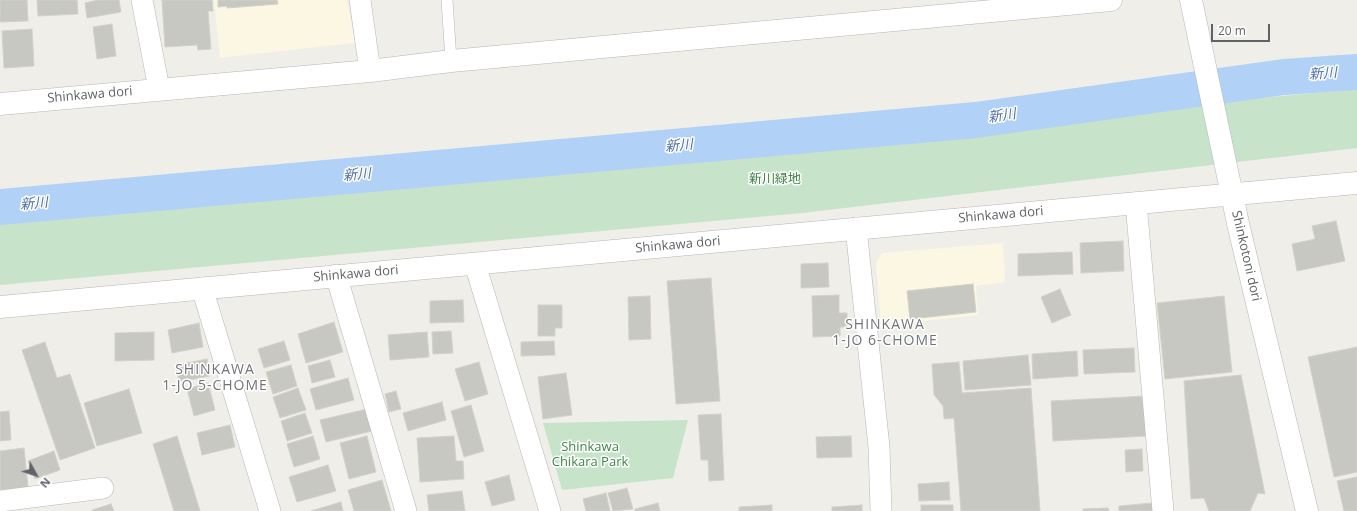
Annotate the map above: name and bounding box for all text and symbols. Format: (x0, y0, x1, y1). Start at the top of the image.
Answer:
scale bar (1213, 16, 1272, 42)
text: 20 m (1218, 22, 1246, 39)
water label: 新川 (1308, 65, 1338, 83)
street label: Shinkawa dori (47, 84, 133, 106)
water label: 新川 (987, 106, 1017, 126)
water label: 新川 (664, 136, 694, 156)
water label: 新川 (342, 165, 372, 185)
park label: 新川緑地 (749, 171, 801, 187)
water label: 新川 (19, 194, 49, 214)
street label: Shinkawa dori (958, 204, 1044, 226)
street label: Shinkotoni dori (1228, 209, 1264, 303)
street label: Shinkawa dori (635, 234, 721, 256)
street label: Shinkawa dori (313, 263, 399, 285)
district label: SHINKAWA 1-JO 6-CHOME (832, 317, 938, 350)
district label: SHINKAWA 1-JO 5-CHOME (162, 362, 268, 394)
park label: Shinkawa Chikara Park (552, 439, 628, 470)
north arrow (16, 455, 56, 495)
text: N (37, 475, 54, 491)

